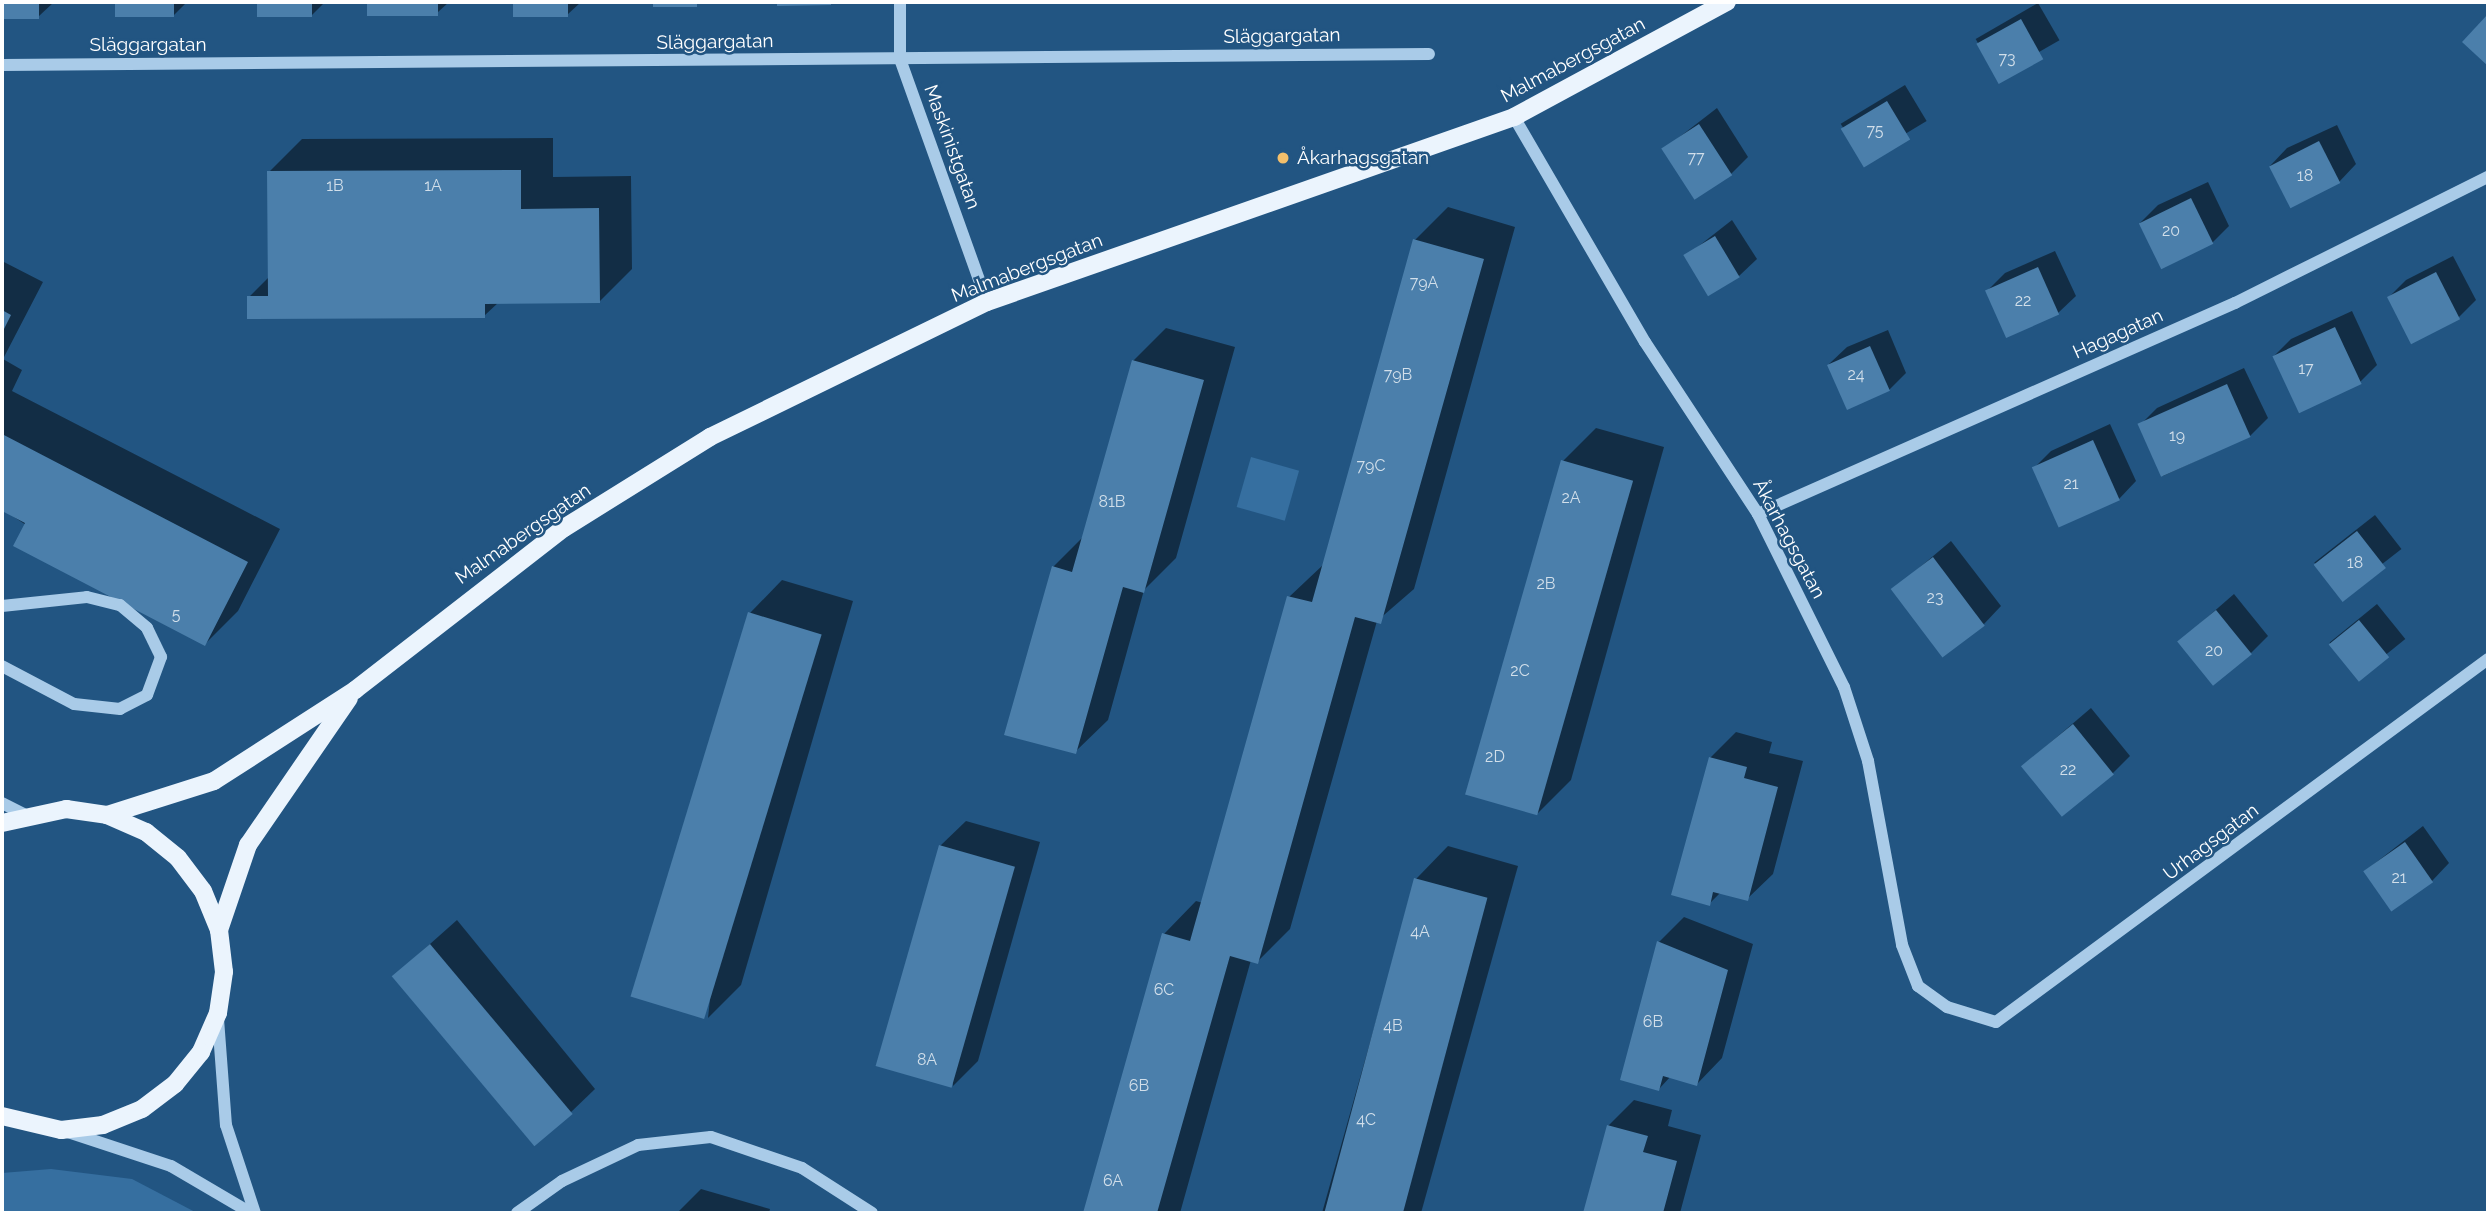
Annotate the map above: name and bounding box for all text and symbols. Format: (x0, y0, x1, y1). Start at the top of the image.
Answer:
street label: Malmabergsgatan (1497, 12, 1649, 108)
street label: Släggargatan (1223, 24, 1341, 48)
street label: Släggargatan (656, 30, 774, 54)
street label: Släggargatan (89, 34, 207, 56)
house number: 73 (1998, 49, 2016, 69)
street label: Maskinistgatan (919, 82, 985, 212)
house number: 75 (1866, 121, 1884, 141)
place label: Åkarhagsgatan (1297, 147, 1429, 169)
house number: 77 (1687, 148, 1705, 168)
marker: Åkarhagsgatan (1275, 150, 1291, 166)
house number: 18 (2297, 166, 2313, 186)
house number: 1B (326, 176, 344, 196)
house number: 1A (424, 176, 442, 196)
house number: 20 (2162, 221, 2180, 241)
street label: Malmabergsgatan (948, 229, 1106, 307)
house number: 79A (1410, 273, 1438, 293)
house number: 22 (2015, 291, 2031, 311)
street label: Hagagatan (2069, 304, 2167, 364)
house number: 17 (2298, 359, 2314, 379)
house number: 79B (1384, 365, 1412, 385)
house number: 24 (1847, 365, 1865, 385)
house number: 19 (2169, 426, 2185, 446)
house number: 79C (1357, 456, 1385, 476)
house number: 21 (2063, 474, 2079, 494)
street label: Åkarhagsgatan (1748, 475, 1830, 603)
street label: Malmabergsgatan (451, 479, 595, 589)
house number: 2A (1561, 488, 1581, 508)
house number: 81B (1099, 492, 1125, 512)
house number: 18 (2347, 553, 2363, 573)
house number: 2B (1537, 574, 1555, 594)
house number: 23 (1927, 588, 1943, 608)
house number: 5 (172, 605, 180, 625)
house number: 20 (2205, 641, 2223, 661)
house number: 2C (1510, 661, 1530, 681)
house number: 2D (1485, 747, 1505, 767)
house number: 22 (2060, 760, 2076, 780)
street label: Urhagsgatan (2159, 799, 2263, 885)
house number: 21 (2391, 868, 2407, 888)
house number: 4A (1410, 922, 1430, 942)
house number: 6C (1154, 980, 1174, 1000)
house number: 6B (1643, 1012, 1663, 1032)
house number: 4B (1383, 1016, 1403, 1036)
house number: 8A (917, 1050, 937, 1070)
house number: 6B (1129, 1076, 1149, 1096)
house number: 4C (1356, 1110, 1376, 1130)
house number: 6A (1103, 1171, 1123, 1191)

